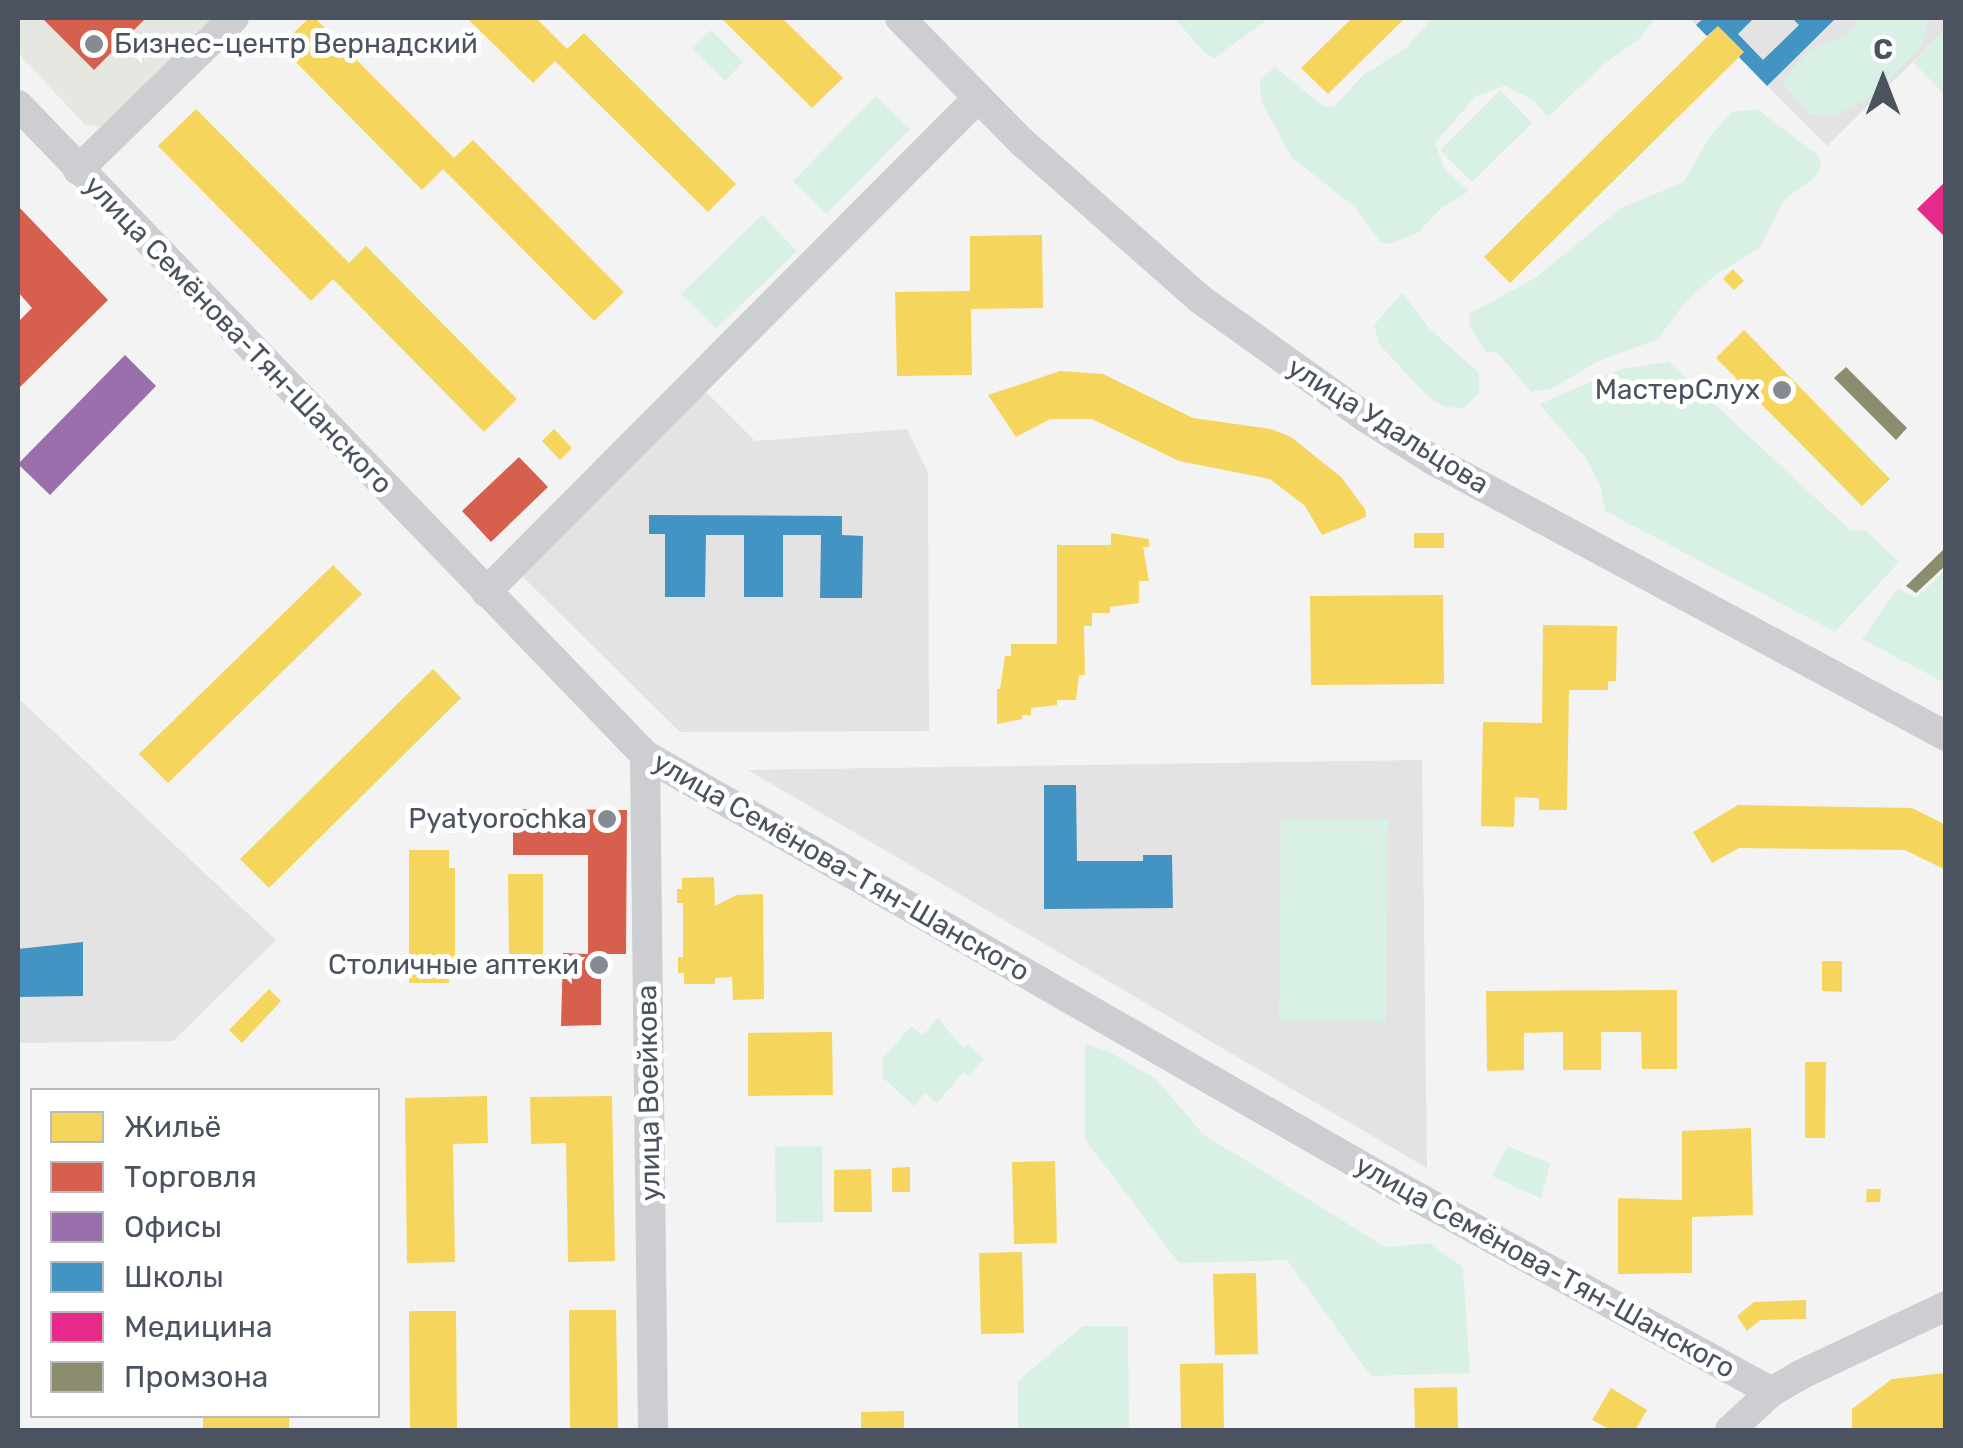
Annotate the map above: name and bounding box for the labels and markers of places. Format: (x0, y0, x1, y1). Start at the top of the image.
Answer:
place label: Бизнес-центр Вернадский (114, 27, 478, 61)
marker: Бизнес-центр Вернадский (83, 33, 105, 55)
place label: МастерСлух (1595, 373, 1760, 407)
marker: МастерСлух (1769, 377, 1795, 403)
place label: Pyatyorochka (408, 802, 587, 836)
marker: Pyatyorochka (596, 808, 618, 830)
place label: Столичные аптеки (328, 948, 579, 982)
marker: Столичные аптеки (588, 954, 610, 976)

